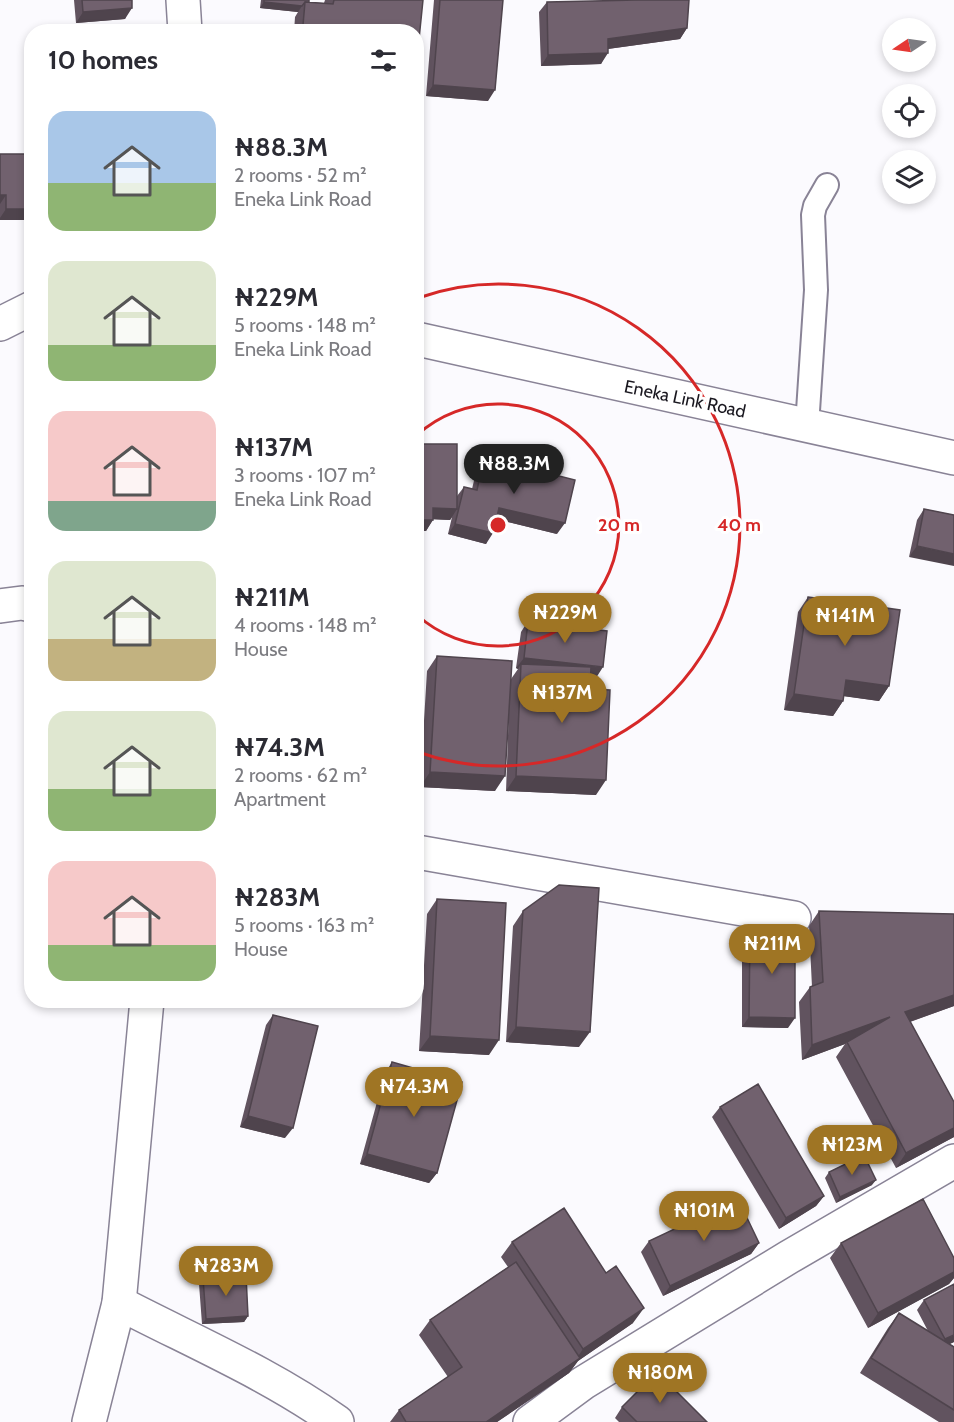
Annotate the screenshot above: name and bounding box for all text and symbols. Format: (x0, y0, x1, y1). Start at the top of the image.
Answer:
north arrow (882, 18, 936, 72)
map controls (882, 18, 936, 204)
text: 10 homes (48, 44, 158, 76)
icon: filters (367, 44, 400, 77)
button: locate (882, 84, 936, 138)
text: ₦88.3M (234, 131, 328, 163)
icon: home (96, 135, 168, 207)
button: layers (882, 150, 936, 204)
text: 2 rooms · 52 m² (234, 163, 367, 187)
text: Eneka Link Road (234, 187, 372, 211)
text: ₦229M (234, 281, 319, 313)
icon: home (96, 285, 168, 357)
text: 5 rooms · 148 m² (234, 313, 376, 337)
text: Eneka Link Road (234, 337, 372, 361)
street label: Eneka Link Road (622, 375, 748, 423)
text: ₦137M (234, 431, 313, 463)
icon: home (96, 435, 168, 507)
pin: ₦88.3M (465, 444, 563, 495)
text: ₦88.3M (478, 451, 550, 475)
text: 3 rooms · 107 m² (234, 463, 376, 487)
text: Eneka Link Road (234, 487, 372, 511)
text: 20 m (598, 514, 640, 536)
text: 40 m (717, 514, 761, 536)
centre of rings (488, 515, 508, 535)
text: ₦211M (234, 581, 310, 613)
icon: home (96, 585, 168, 657)
pin: ₦229M (523, 593, 607, 644)
pin: ₦141M (803, 596, 887, 647)
text: ₦229M (533, 600, 598, 624)
text: ₦141M (815, 603, 875, 627)
text: 4 rooms · 148 m² (234, 613, 377, 637)
text: House (234, 637, 288, 661)
pin: ₦137M (520, 673, 604, 724)
text: ₦137M (532, 680, 592, 704)
text: ₦74.3M (234, 731, 325, 763)
icon: home (96, 735, 168, 807)
text: 2 rooms · 62 m² (234, 763, 367, 787)
text: Apartment (234, 787, 326, 811)
text: ₦283M (234, 881, 320, 913)
icon: home (96, 885, 168, 957)
text: 5 rooms · 163 m² (234, 913, 374, 937)
pin: ₦211M (730, 924, 814, 975)
text: ₦211M (743, 931, 801, 955)
text: House (234, 937, 288, 961)
pin: ₦74.3M (365, 1067, 463, 1118)
text: ₦74.3M (379, 1074, 449, 1098)
pin: ₦123M (810, 1125, 894, 1176)
text: ₦123M (821, 1132, 883, 1156)
pin: ₦101M (662, 1191, 746, 1242)
text: ₦101M (673, 1198, 735, 1222)
pin: ₦283M (184, 1246, 268, 1297)
text: ₦283M (193, 1253, 259, 1277)
pin: ₦180M (618, 1353, 702, 1404)
text: ₦180M (627, 1360, 693, 1384)

